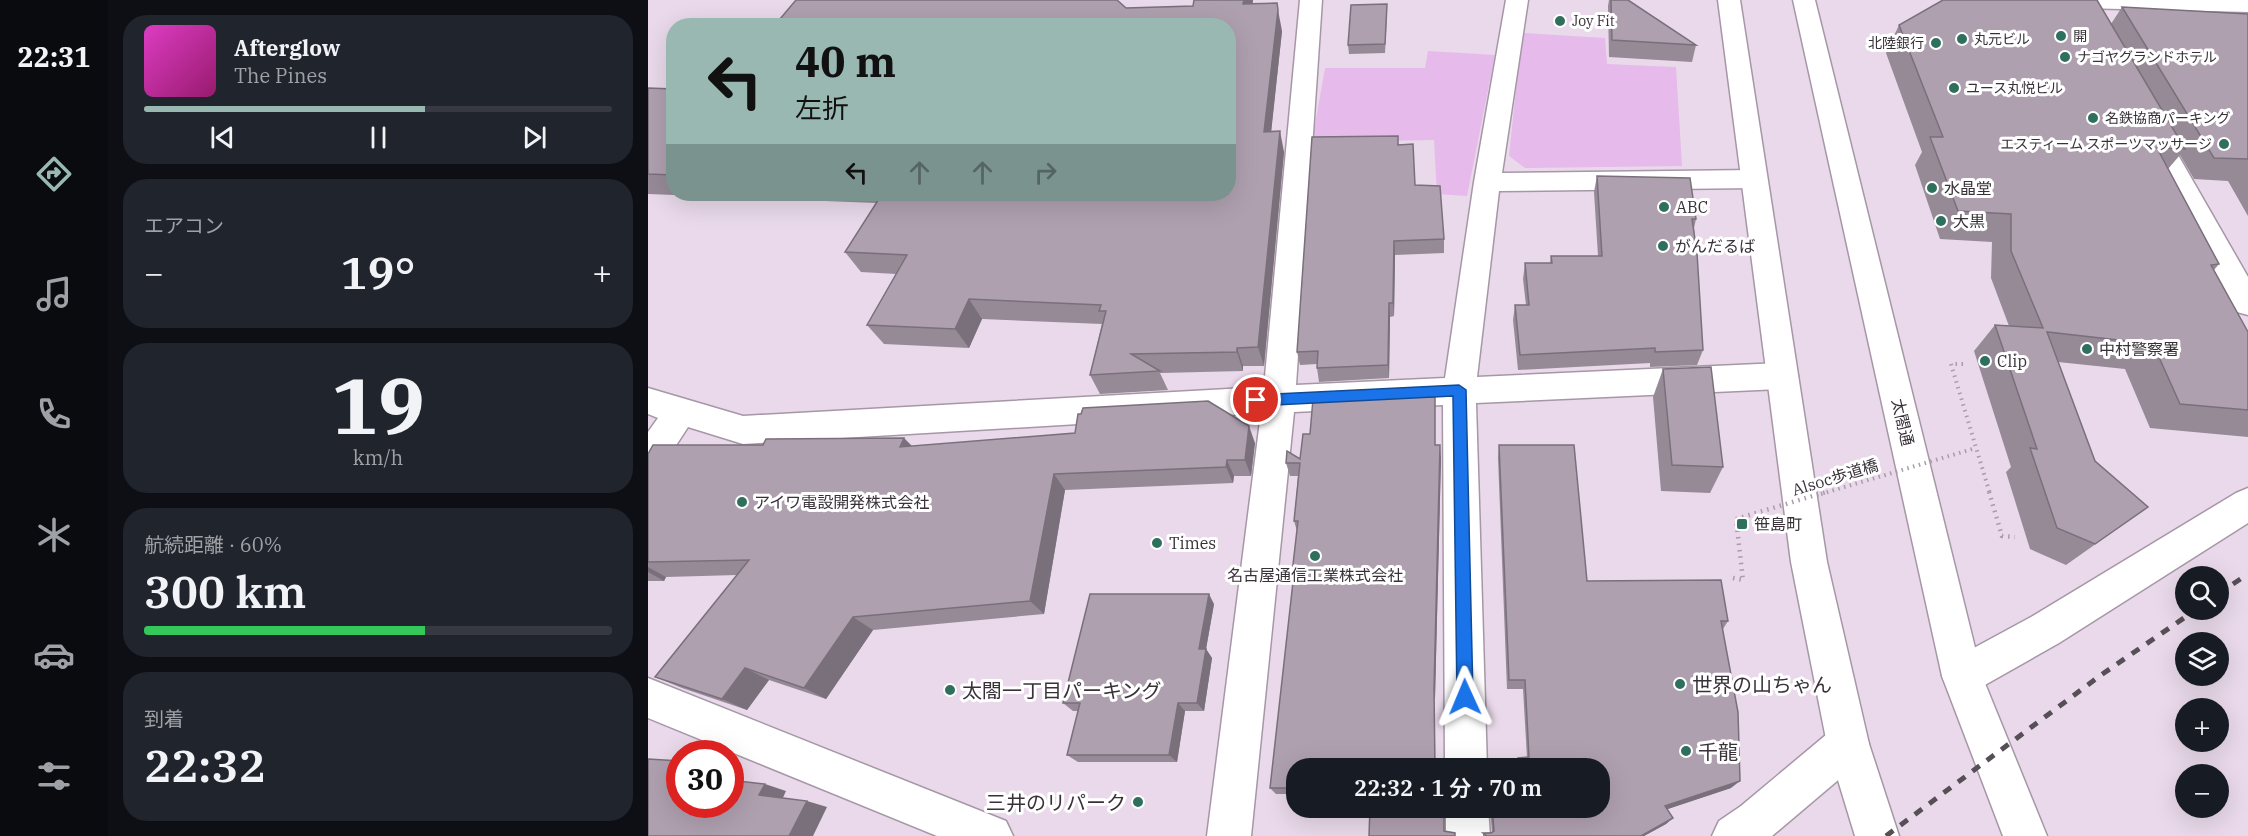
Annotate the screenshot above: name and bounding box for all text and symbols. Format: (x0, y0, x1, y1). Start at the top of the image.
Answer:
place label: Joy Fit (1572, 12, 1615, 30)
marker: Joy Fit (1553, 14, 1567, 28)
place label: 開 (2073, 27, 2087, 45)
marker: 開 (2054, 29, 2068, 43)
place label: 丸元ビル (1974, 30, 2030, 48)
marker: 丸元ビル (1955, 32, 1969, 46)
text: Afterglow (234, 33, 341, 62)
text: 40 m (795, 34, 896, 89)
place label: 北陸銀行 (1868, 34, 1924, 52)
marker: 北陸銀行 (1929, 36, 1943, 50)
text: 22:31 (18, 39, 90, 74)
icon: left (696, 42, 774, 120)
place label: ナゴヤグランドホテル (2077, 48, 2217, 66)
marker: ナゴヤグランドホテル (2058, 50, 2072, 64)
text: The Pines (234, 62, 327, 89)
place label: ユース丸悦ビル (1966, 79, 2063, 97)
marker: ユース丸悦ビル (1947, 81, 1961, 95)
text: 左折 (795, 90, 849, 125)
place label: 名鉄協商パーキング (2105, 109, 2231, 127)
marker: 名鉄協商パーキング (2086, 111, 2100, 125)
icon: previous (206, 121, 239, 154)
icon: pause (362, 121, 395, 154)
icon: next (518, 121, 551, 154)
place label: エスティーム スポーツマッサージ (2001, 135, 2212, 153)
marker: エスティーム スポーツマッサージ (2217, 137, 2231, 151)
icon: directions (33, 153, 75, 195)
icon: left (840, 156, 873, 189)
icon: ahead (903, 156, 936, 189)
icon: ahead (966, 156, 999, 189)
icon: right (1029, 156, 1062, 189)
place label: 水晶堂 (1944, 178, 1992, 198)
marker: 水晶堂 (1925, 181, 1939, 195)
place label: ABC (1676, 197, 1708, 217)
marker: ABC (1657, 200, 1671, 214)
place label: 大黒 (1953, 211, 1985, 231)
text: エアコン (144, 212, 224, 239)
marker: 大黒 (1934, 214, 1948, 228)
place label: がんだるば (1675, 236, 1755, 256)
marker: がんだるば (1656, 239, 1670, 253)
text: 19° (340, 243, 416, 301)
text: − (144, 251, 164, 294)
text: + (592, 251, 612, 294)
icon: music (33, 273, 75, 315)
place label: 中村警察署 (2099, 339, 2179, 359)
marker: 中村警察署 (2080, 342, 2094, 356)
place label: Clip (1997, 351, 2027, 371)
text: 19 (331, 354, 425, 455)
marker: Clip (1978, 354, 1992, 368)
pin (1230, 374, 1281, 425)
icon: arrive (1239, 383, 1272, 416)
icon: phone (33, 393, 75, 435)
street label: 太閤通 (1888, 396, 1918, 448)
text: km/h (353, 444, 403, 471)
street label: Alsoc歩道橋 (1790, 454, 1880, 500)
place label: アイワ電設開発株式会社 (754, 492, 929, 512)
marker: アイワ電設開発株式会社 (735, 495, 749, 509)
icon: climate (33, 514, 75, 556)
place label: 笹島町 (1754, 514, 1802, 534)
marker: 笹島町 (1735, 517, 1749, 531)
text: 航続距離 · 60% (144, 531, 282, 558)
place label: Times (1169, 533, 1216, 553)
marker: Times (1150, 536, 1164, 550)
marker: 名古屋通信工業株式会社 (1308, 549, 1322, 563)
text: 300 km (144, 562, 306, 620)
place label: 名古屋通信工業株式会社 (1227, 565, 1403, 585)
map controls (2175, 566, 2229, 818)
button: search (2175, 566, 2229, 620)
button: layers (2175, 632, 2229, 686)
icon: car (33, 634, 75, 676)
position arrow (1433, 665, 1497, 729)
place label: 世界の山ちゃん (1692, 671, 1832, 698)
place label: 太閤一丁目パーキング (962, 677, 1161, 704)
marker: 世界の山ちゃん (1673, 677, 1687, 691)
marker: 太閤一丁目パーキング (943, 683, 957, 697)
button: + (2175, 698, 2229, 752)
text: 到着 (144, 705, 184, 732)
text: 22:32 (144, 736, 265, 794)
place label: 千龍 (1698, 738, 1738, 765)
speed limit sign: 30 (666, 740, 744, 818)
marker: 千龍 (1679, 744, 1693, 758)
icon: filters (33, 755, 75, 797)
button: − (2175, 764, 2229, 818)
text: 22:32 · 1 分 · 70 m (1354, 773, 1542, 802)
place label: 三井のリパーク (986, 789, 1126, 816)
marker: 三井のリパーク (1131, 795, 1145, 809)

